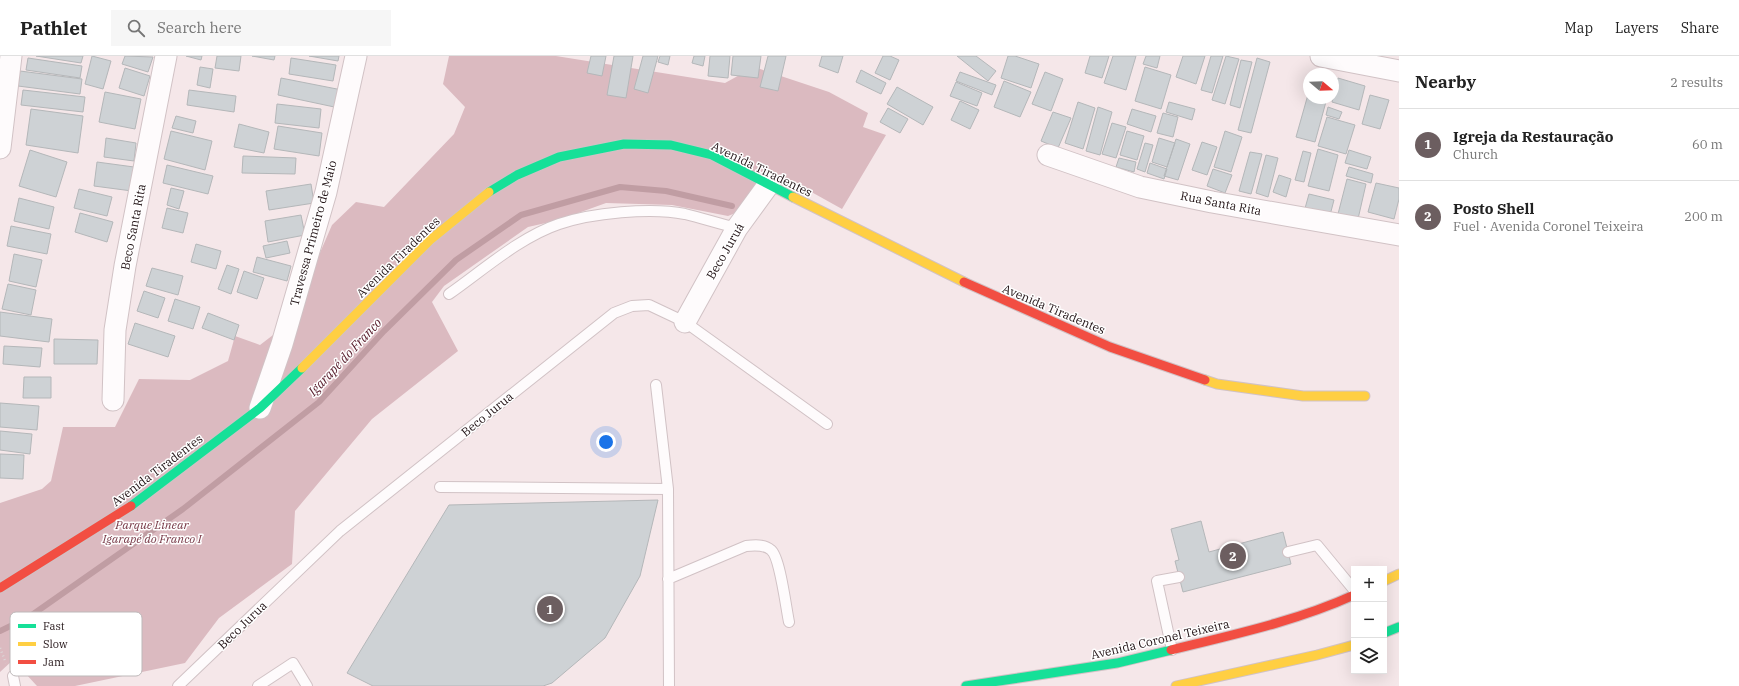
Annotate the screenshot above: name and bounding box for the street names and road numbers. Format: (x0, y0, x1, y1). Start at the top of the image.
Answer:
street label: Avenida Tiradentes (709, 138, 815, 200)
street label: Travessa Primeiro de Maio (286, 158, 340, 307)
street label: Beco Santa Rita (117, 182, 149, 271)
street label: Rua Santa Rita (1179, 188, 1263, 218)
street label: Avenida Tiradentes (353, 213, 443, 301)
street label: Beco Juruá (703, 220, 747, 282)
street label: Avenida Tiradentes (1000, 281, 1108, 337)
street label: Beco Jurua (458, 388, 516, 439)
street label: Avenida Tiradentes (109, 431, 206, 509)
street label: Beco Jurua (214, 598, 270, 652)
street label: Avenida Coronel Teixeira (1089, 616, 1231, 662)

